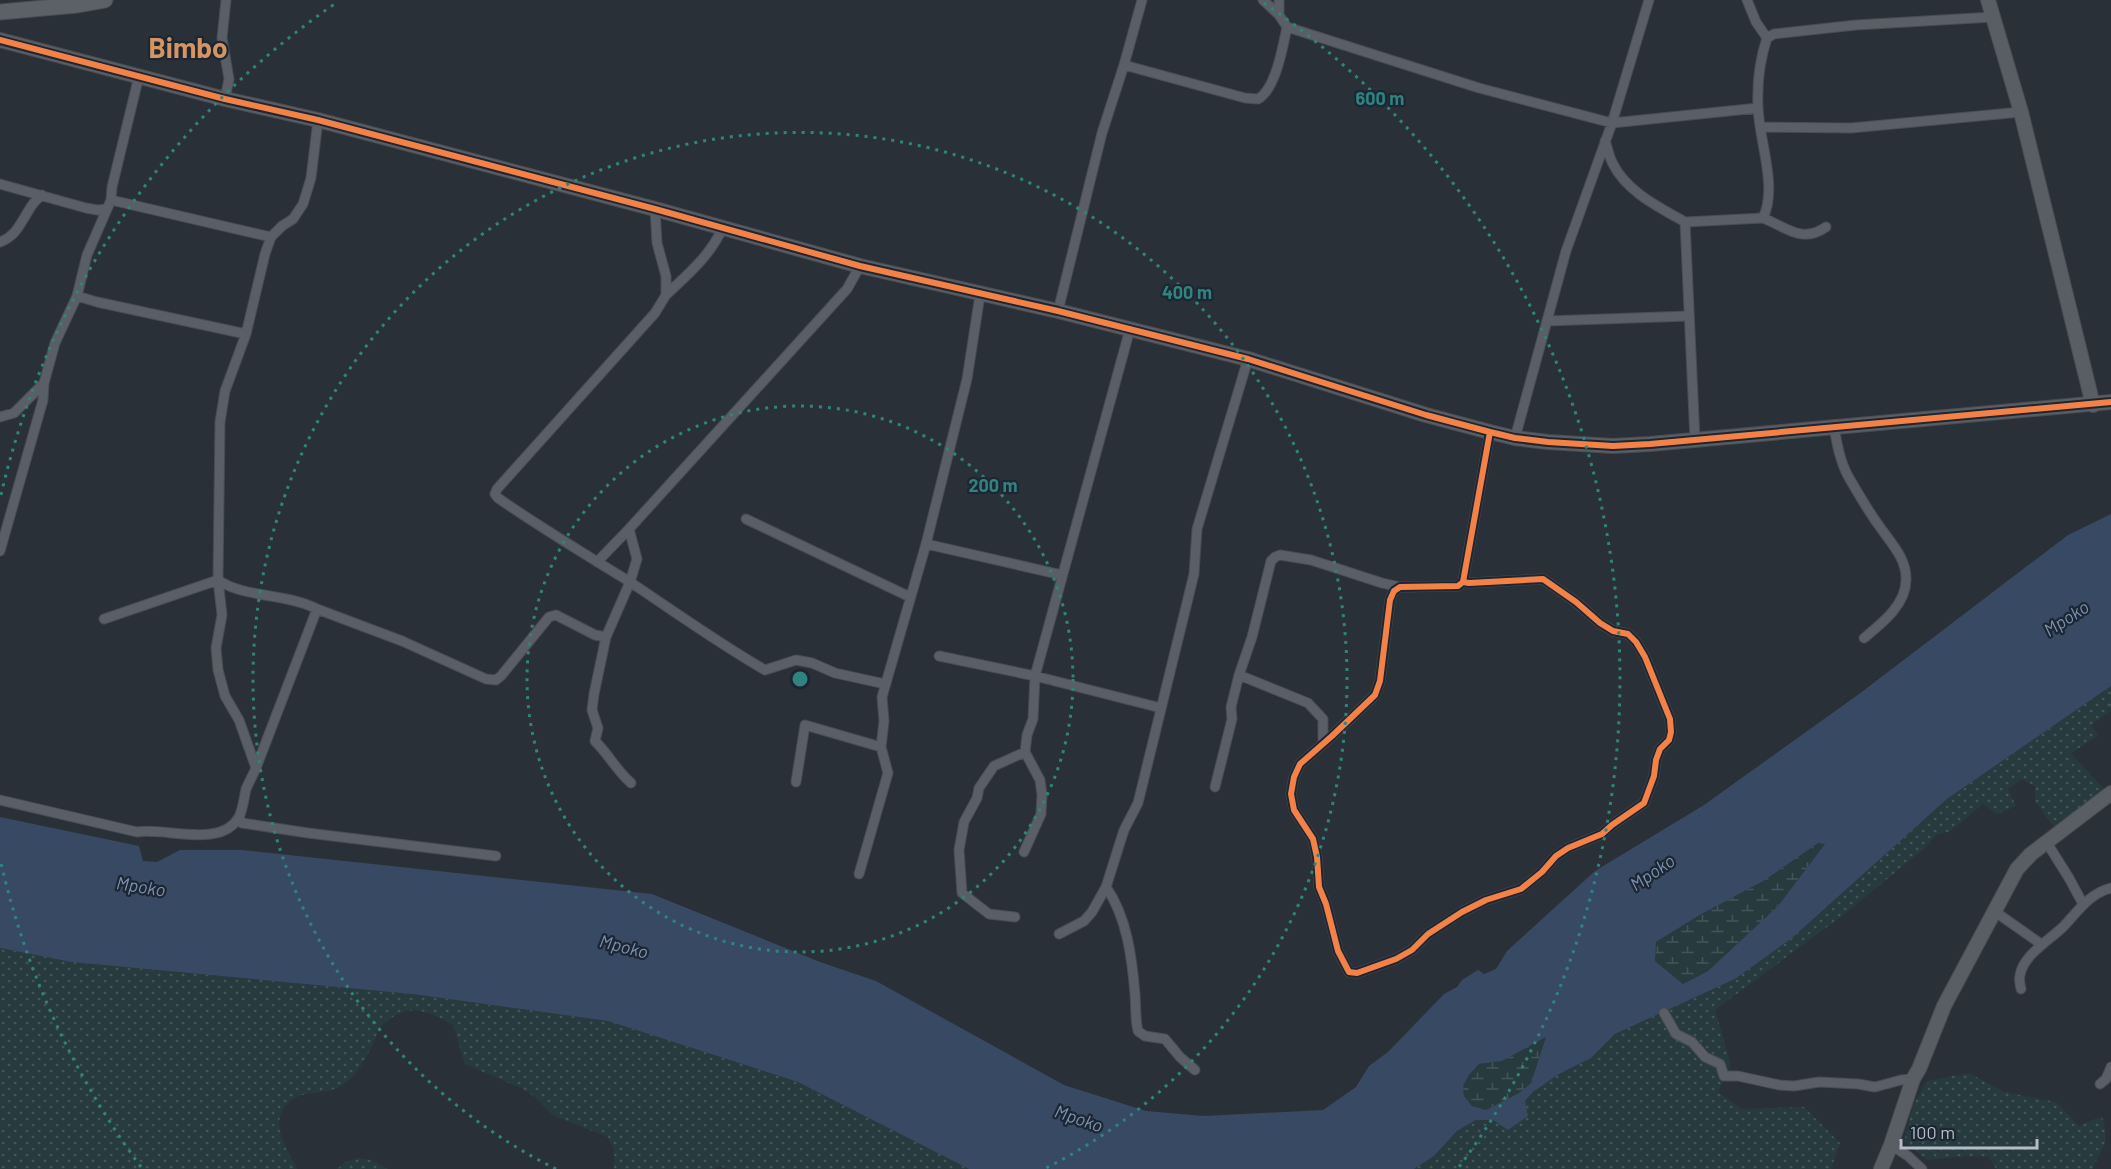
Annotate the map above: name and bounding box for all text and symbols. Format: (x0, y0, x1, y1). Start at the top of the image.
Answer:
district label: Bimbo (148, 30, 228, 64)
text: 600 m (1356, 87, 1404, 109)
text: 400 m (1162, 281, 1212, 303)
text: 200 m (968, 474, 1018, 496)
water label: Mpoko (2039, 595, 2093, 641)
centre of rings (790, 669, 810, 689)
water label: Mpoko (1625, 849, 1679, 895)
water label: Mpoko (115, 871, 167, 901)
water label: Mpoko (597, 929, 651, 963)
water label: Mpoko (1052, 1100, 1106, 1136)
scale bar (1901, 1112, 2038, 1150)
text: 100 m (1910, 1121, 1955, 1143)

